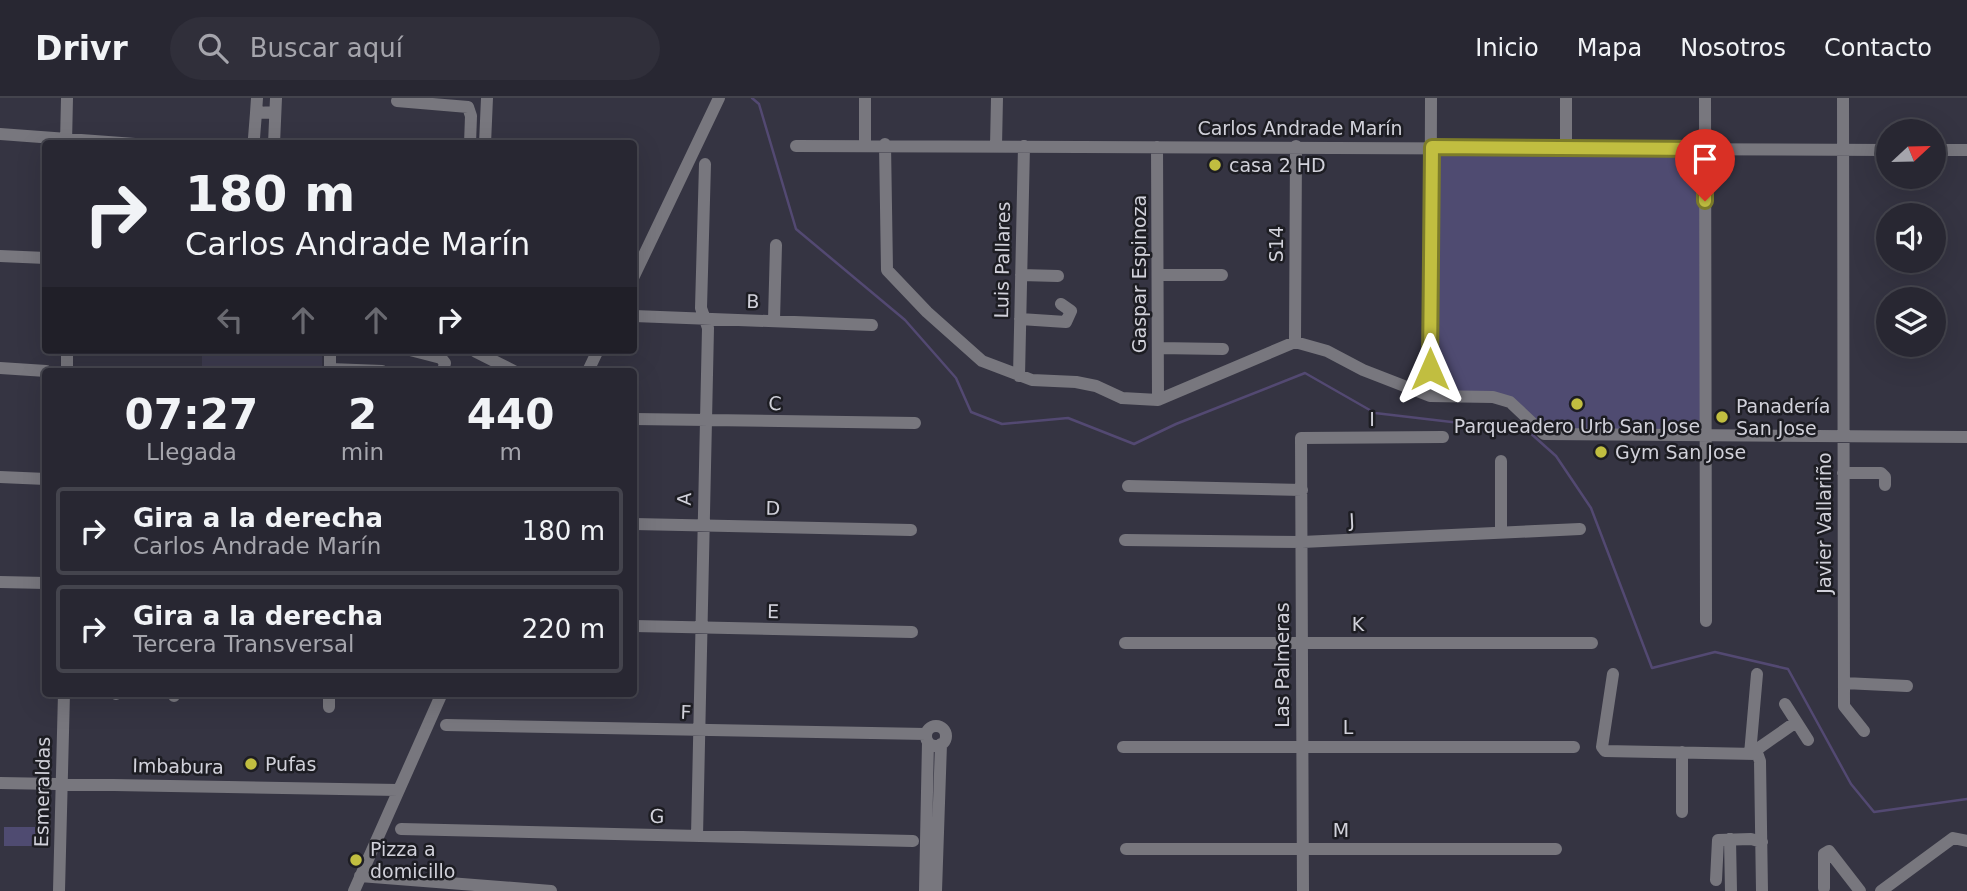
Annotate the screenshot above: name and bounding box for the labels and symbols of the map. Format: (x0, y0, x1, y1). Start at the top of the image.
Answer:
street label: Carlos Andrade Marín (1197, 117, 1403, 139)
north arrow (1876, 119, 1946, 189)
pin (1675, 129, 1735, 201)
place label: casa 2 HD (1229, 154, 1326, 176)
marker: casa 2 HD (1207, 157, 1223, 173)
street label: Gaspar Espinoza (1128, 195, 1150, 353)
street label: Luis Pallares (990, 201, 1014, 319)
street label: S14 (1265, 226, 1287, 262)
street label: B (746, 290, 760, 312)
position arrow (1393, 332, 1467, 406)
street label: C (768, 392, 782, 414)
place label: Panadería San Jose (1736, 395, 1830, 439)
marker: Parqueadero Urb San Jose (1569, 396, 1585, 412)
street label: I (1369, 408, 1375, 430)
marker: Panadería San Jose (1714, 409, 1730, 425)
place label: Parqueadero Urb San Jose (1454, 415, 1700, 437)
place label: Gym San Jose (1615, 441, 1746, 463)
marker: Gym San Jose (1593, 444, 1609, 460)
street label: Javier Vallariño (1813, 452, 1835, 595)
street label: A (673, 492, 695, 506)
street label: D (765, 497, 781, 519)
street label: J (1348, 509, 1355, 531)
street label: E (767, 600, 779, 622)
street label: Las Palmeras (1271, 602, 1293, 728)
street label: K (1352, 613, 1365, 635)
street label: F (680, 701, 692, 723)
street label: L (1343, 716, 1354, 738)
street label: Esmeraldas (30, 737, 54, 847)
place label: Pufas (265, 753, 316, 775)
street label: Imbabura (132, 754, 224, 778)
marker: Pufas (243, 756, 259, 772)
street label: G (649, 805, 665, 827)
street label: M (1333, 819, 1349, 841)
place label: Pizza a domicillo (370, 838, 455, 882)
marker: Pizza a domicillo (348, 852, 364, 868)

